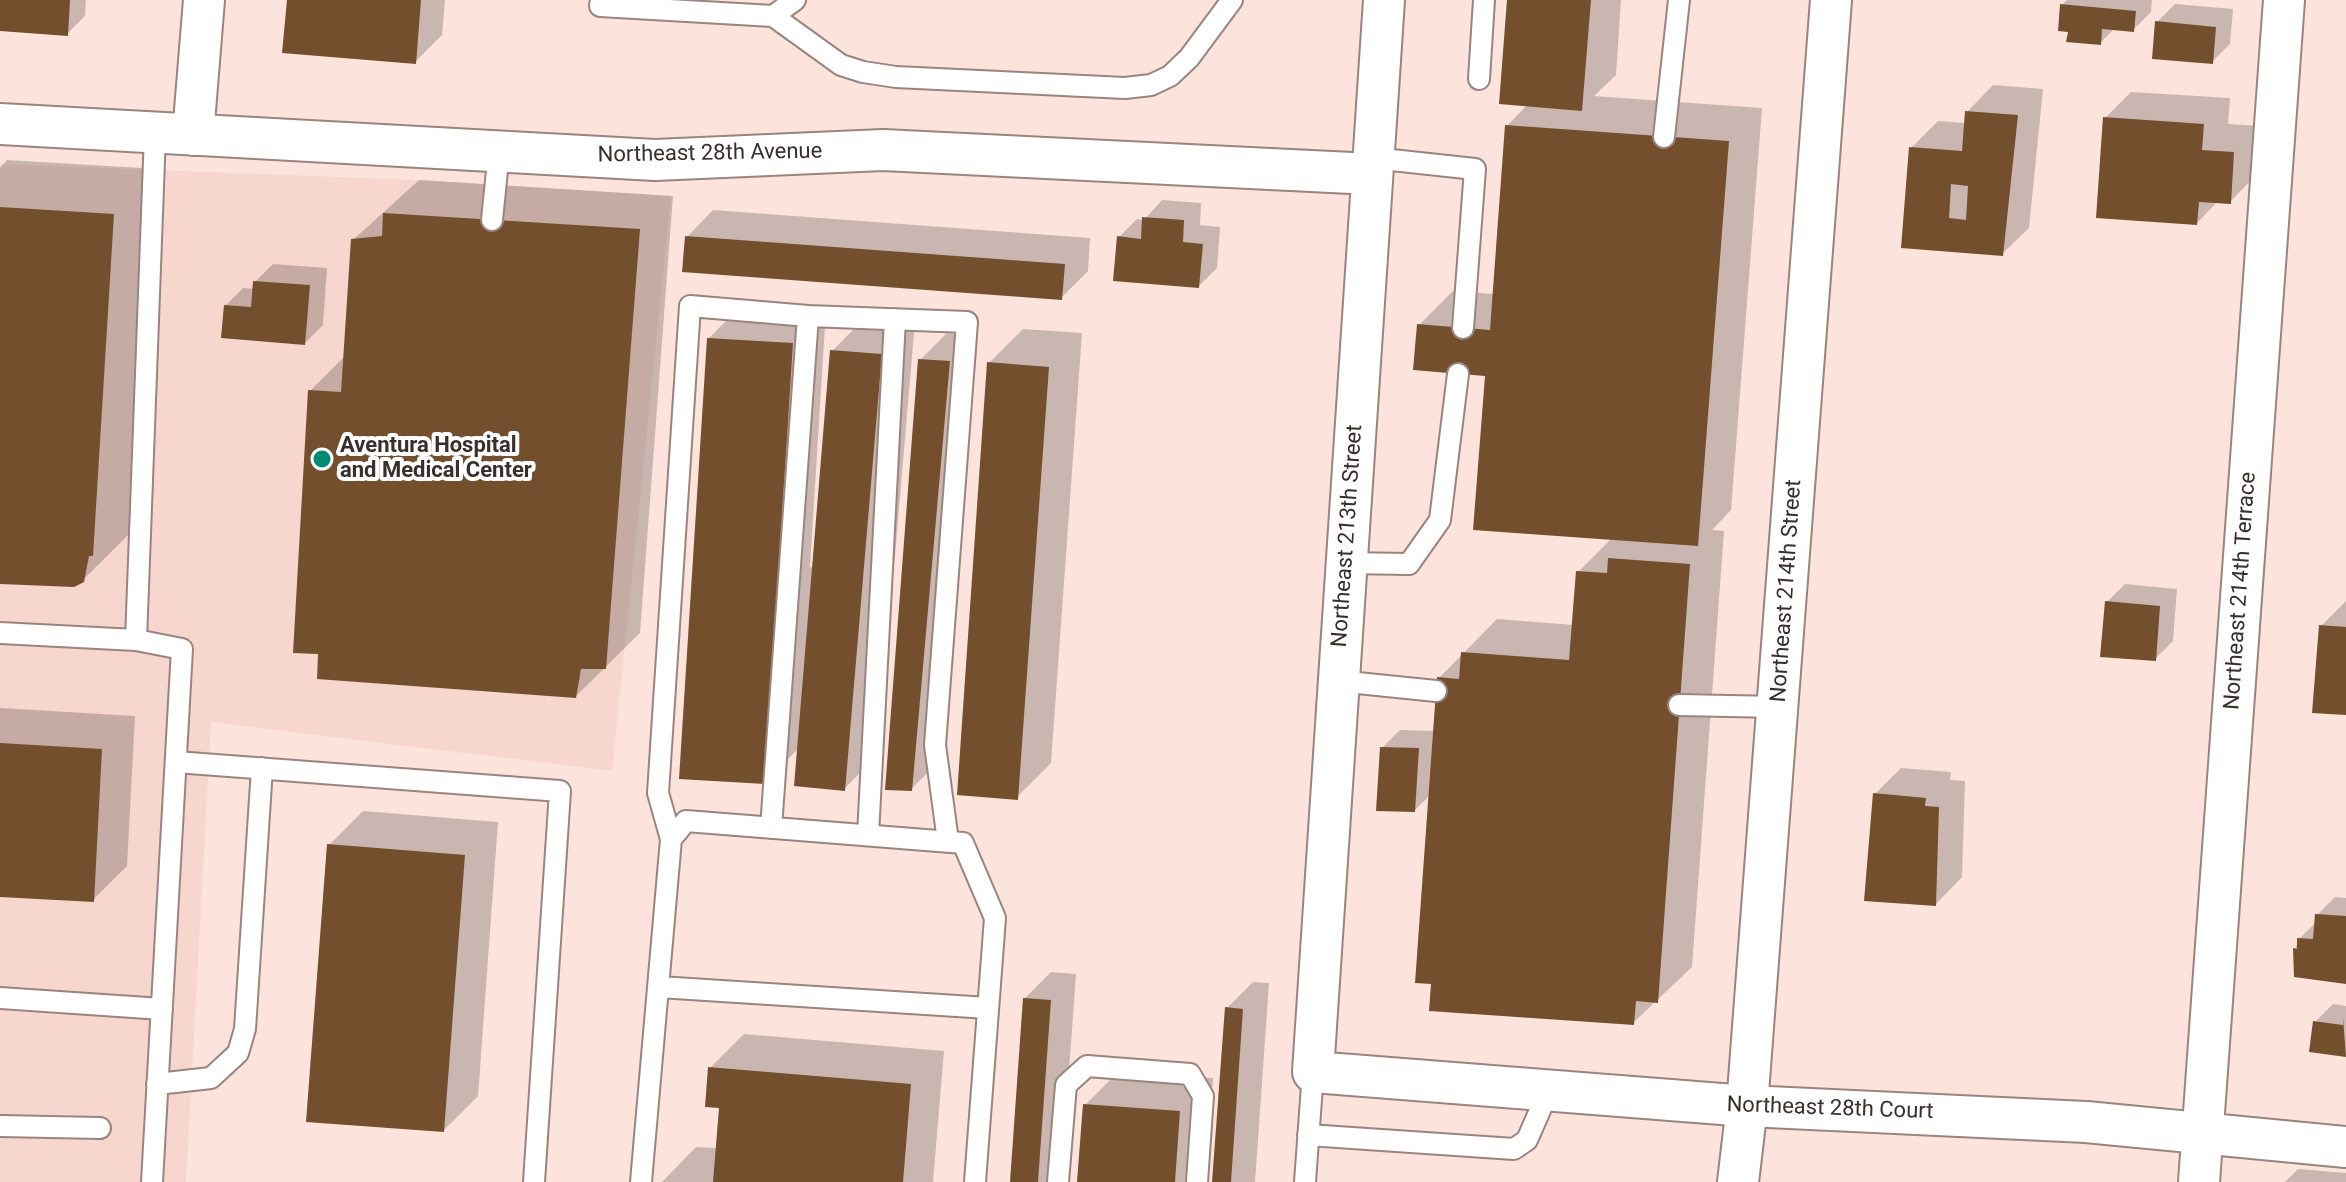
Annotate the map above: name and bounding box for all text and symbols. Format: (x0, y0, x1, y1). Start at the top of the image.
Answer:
street label: Northeast 28th Avenue (597, 139, 823, 169)
street label: Northeast 213th Street (1327, 424, 1369, 648)
place label: Aventura Hospital and Medical Center (340, 433, 532, 484)
marker: Aventura Hospital and Medical Center (311, 448, 333, 470)
street label: Northeast 214th Terrace (2220, 471, 2262, 711)
street label: Northeast 214th Street (1766, 479, 1808, 703)
street label: Northeast 28th Court (1726, 1092, 1934, 1126)

